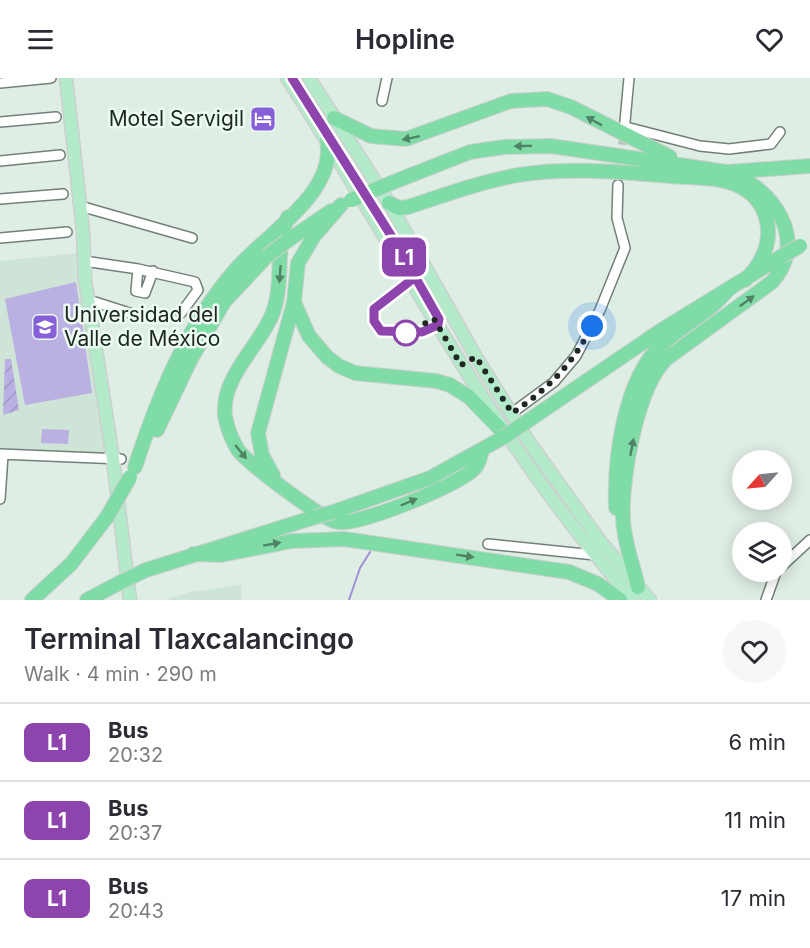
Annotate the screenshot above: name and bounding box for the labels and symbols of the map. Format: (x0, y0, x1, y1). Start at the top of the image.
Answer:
hotel icon: Motel Servigil (248, 104, 278, 134)
place label: Motel Servigil (109, 106, 244, 131)
one-way arrow (586, 116, 603, 126)
one-way arrow (402, 133, 421, 143)
one-way arrow (513, 141, 532, 151)
line badge: L1 (377, 238, 431, 276)
one-way arrow (275, 265, 284, 284)
one-way arrow (738, 295, 754, 307)
place label: Universidad del Valle de México (64, 302, 220, 351)
your location (577, 311, 607, 341)
school or university icon: Universidad del Valle de México (30, 312, 60, 342)
unlabelled marker (393, 320, 419, 346)
one-way arrow (628, 437, 637, 456)
one-way arrow (235, 444, 248, 460)
north arrow (732, 450, 792, 510)
one-way arrow (400, 497, 418, 507)
one-way arrow (262, 540, 281, 549)
one-way arrow (456, 551, 475, 560)

